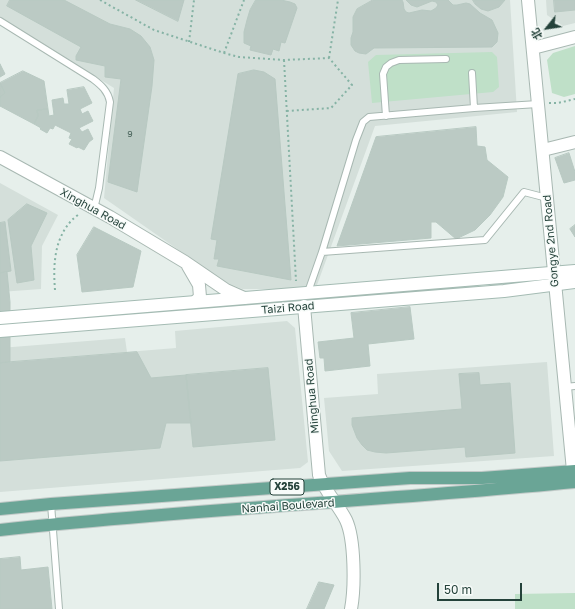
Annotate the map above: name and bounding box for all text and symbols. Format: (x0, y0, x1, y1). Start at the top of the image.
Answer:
north arrow (527, 8, 567, 48)
text: 北 (528, 26, 545, 42)
house number: 9 (127, 129, 133, 139)
street label: Xinghua Road (58, 186, 128, 232)
street label: Gongye 2nd Road (540, 194, 562, 288)
street label: Taizi Road (261, 299, 315, 317)
street label: Minghua Road (302, 358, 322, 434)
road number: X256 (270, 479, 304, 495)
street label: Nanhai Boulevard (241, 496, 335, 516)
scale bar (439, 575, 524, 601)
text: 50 m (444, 582, 472, 597)

